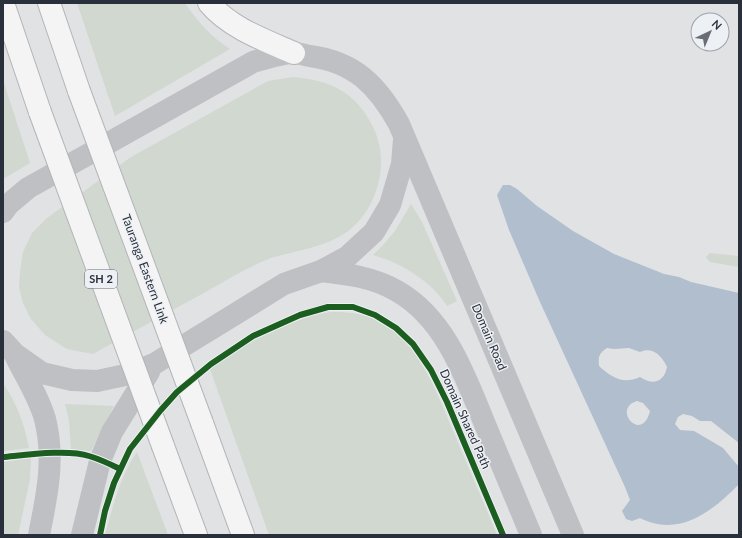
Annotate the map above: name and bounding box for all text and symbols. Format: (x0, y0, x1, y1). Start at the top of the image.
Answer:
north arrow (690, 12, 730, 52)
text: N (710, 17, 725, 32)
street label: Tauranga Eastern Link (119, 212, 173, 326)
road number: SH 2 (85, 270, 117, 288)
street label: Domain Road (469, 301, 510, 372)
street label: Domain Shared Path (437, 367, 494, 471)

